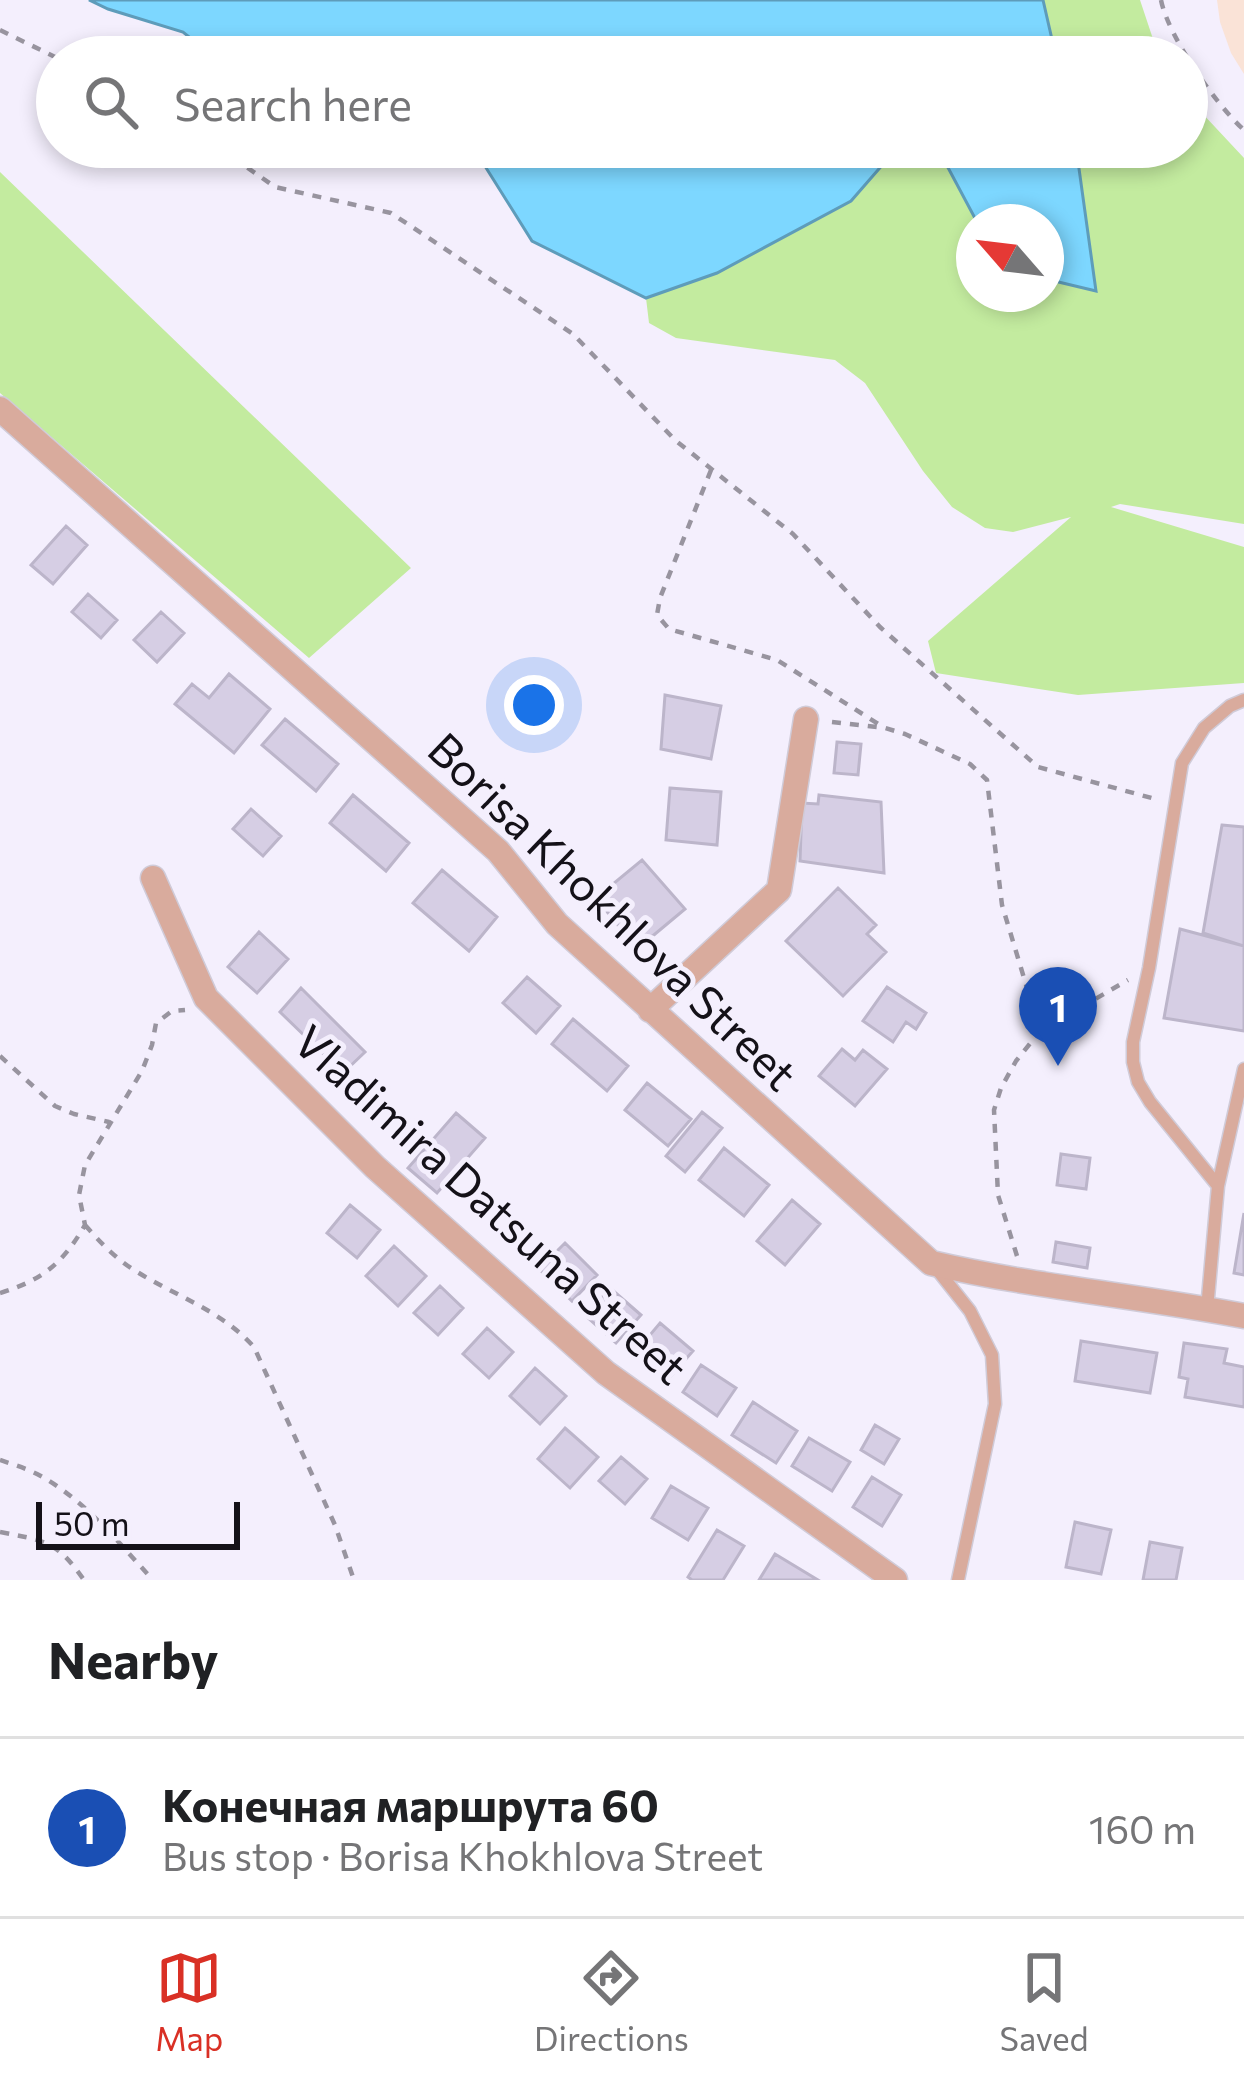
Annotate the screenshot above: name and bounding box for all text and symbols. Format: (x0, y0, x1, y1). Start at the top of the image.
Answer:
search box (36, 36, 1208, 168)
icon: search (78, 69, 144, 135)
text: Search here (174, 75, 412, 130)
north arrow (956, 204, 1064, 312)
your location (504, 675, 564, 735)
street label: Borisa Khokhlova Street (418, 720, 810, 1100)
pin: 1 (1019, 967, 1097, 1066)
street label: Vladimira Datsuna Street (284, 1012, 700, 1394)
scale bar (36, 1496, 240, 1549)
text: 50 m (54, 1502, 130, 1543)
text: Nearby (48, 1627, 218, 1690)
text: Конечная маршрута 60 (162, 1776, 659, 1831)
text: 1 (78, 1804, 96, 1852)
text: 160 m (1089, 1804, 1196, 1852)
text: Bus stop · Borisa Khokhlova Street (162, 1831, 763, 1879)
tab: Map (155, 1945, 223, 2058)
tab: Directions (534, 1945, 689, 2058)
tab: Saved (1000, 1945, 1089, 2058)

